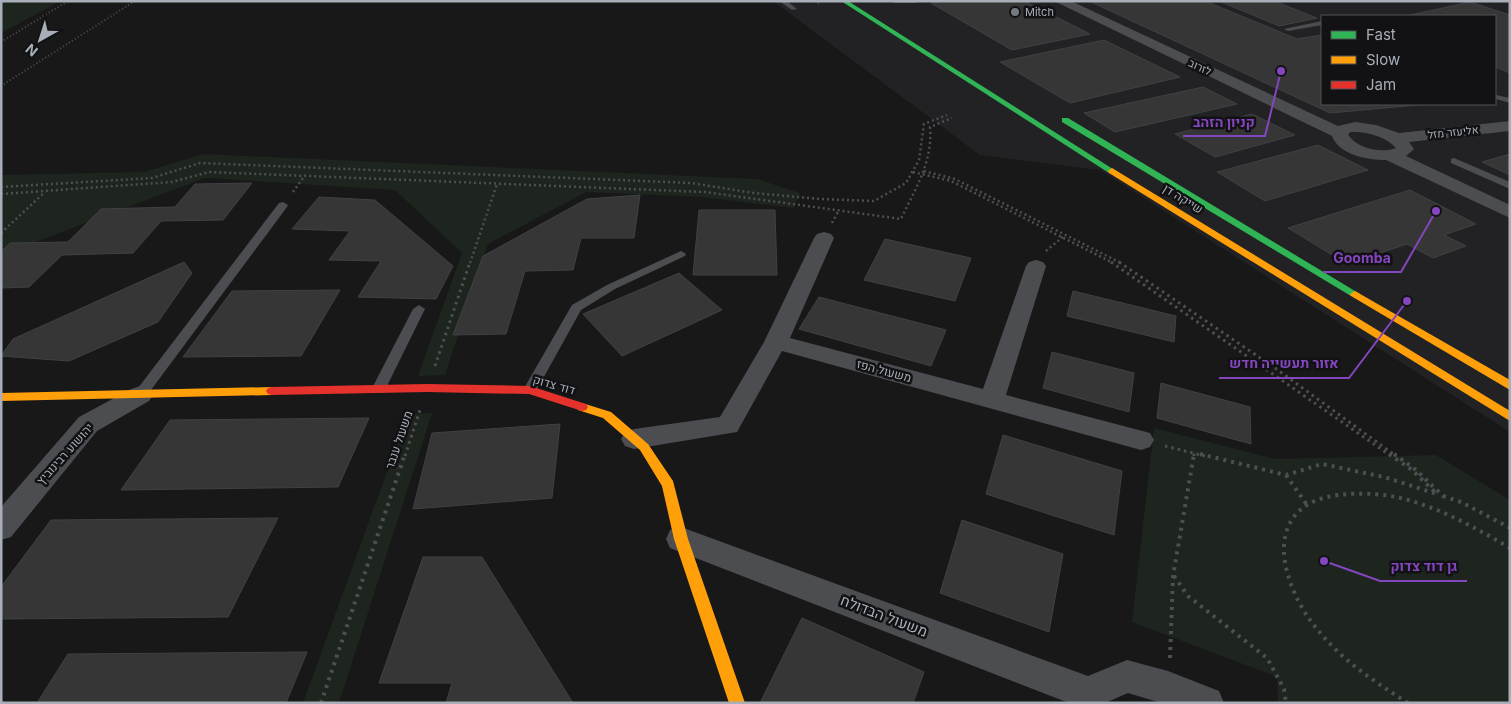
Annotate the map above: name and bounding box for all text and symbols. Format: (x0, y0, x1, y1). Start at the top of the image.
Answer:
place label: Mitch (1025, 5, 1054, 19)
marker: Mitch (1009, 6, 1021, 18)
north arrow (15, 15, 65, 65)
legend (1321, 15, 1496, 105)
text: Fast (1366, 25, 1396, 44)
text: N (22, 41, 41, 60)
text: Slow (1366, 50, 1400, 69)
street label: לזרוב (1186, 56, 1214, 79)
text: Jam (1366, 75, 1396, 94)
callout: קניון הזהב (1183, 107, 1265, 136)
text: קניון הזהב (1193, 113, 1255, 130)
street label: אליעזר מזל (1427, 122, 1479, 142)
street label: שייקה דן (1160, 180, 1206, 217)
callout: Goomba (1323, 243, 1401, 272)
text: Goomba (1333, 249, 1391, 266)
callout: אזור תעשייה חדש (1219, 349, 1349, 378)
text: אזור תעשייה חדש (1229, 354, 1339, 371)
street label: משעול הפז (855, 356, 913, 385)
street label: דוד צדוק (531, 371, 577, 398)
street label: משעול ענבר (382, 409, 415, 471)
street label: יהושוע רבינוביץ (33, 420, 96, 488)
callout: גן דוד צדוק (1380, 552, 1467, 581)
text: גן דוד צדוק (1390, 557, 1458, 574)
street label: משעול הבדולח (838, 590, 931, 641)

